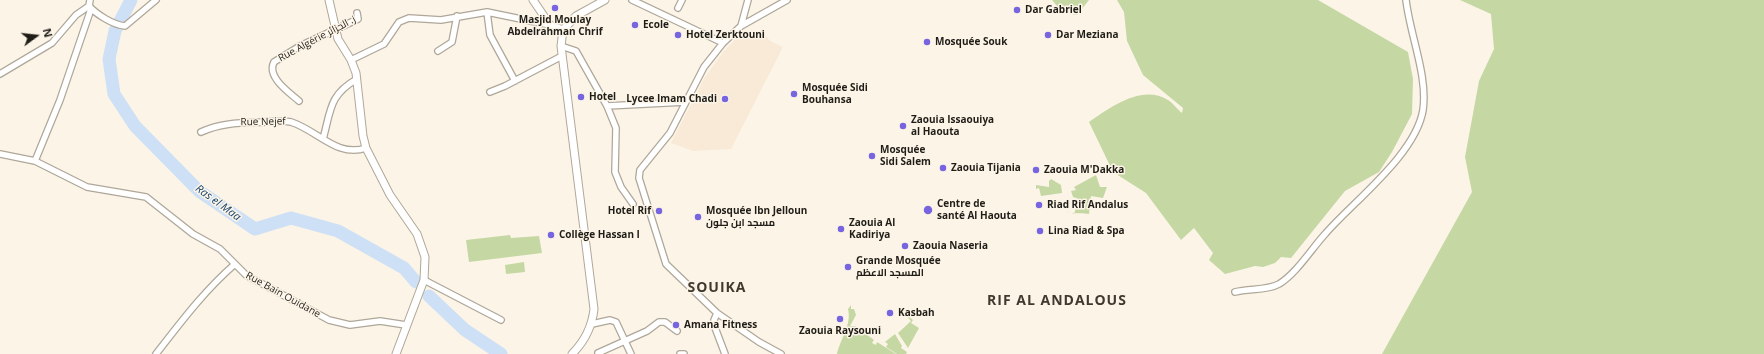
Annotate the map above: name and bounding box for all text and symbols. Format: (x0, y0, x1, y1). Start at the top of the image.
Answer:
marker: Masjid Moulay Abdelrahman Chrif (550, 3, 560, 13)
place label: Dar Gabriel (1025, 4, 1082, 16)
marker: Dar Gabriel (1012, 5, 1022, 15)
street label: Rue Algérie ز. الجزائر (276, 14, 358, 64)
place label: Masjid Moulay Abdelrahman Chrif (507, 14, 603, 38)
north arrow (16, 16, 56, 56)
place label: Ecole (643, 19, 669, 31)
marker: Ecole (630, 20, 640, 30)
text: N (40, 26, 56, 39)
place label: Hotel Zerktouni (686, 29, 765, 41)
place label: Dar Meziana (1056, 29, 1118, 41)
marker: Hotel Zerktouni (673, 30, 683, 40)
marker: Dar Meziana (1043, 30, 1053, 40)
place label: Mosquée Souk (935, 36, 1007, 48)
marker: Mosquée Souk (922, 37, 932, 47)
place label: Mosquée Sidi Bouhansa (802, 82, 868, 106)
marker: Mosquée Sidi Bouhansa (789, 89, 799, 99)
place label: Hotel (589, 91, 616, 103)
marker: Hotel (576, 92, 586, 102)
place label: Lycee Imam Chadi (626, 93, 717, 105)
marker: Lycee Imam Chadi (720, 94, 730, 104)
place label: Zaouia Issaouiya al Haouta (911, 114, 994, 138)
street label: Rue Nejef (240, 116, 286, 128)
marker: Zaouia Issaouiya al Haouta (898, 121, 908, 131)
place label: Mosquée Sidi Salem (880, 144, 931, 168)
marker: Mosquée Sidi Salem (867, 151, 877, 161)
place label: Zaouia Tijania (951, 162, 1021, 174)
marker: Zaouia Tijania (938, 163, 948, 173)
place label: Zaouia M'Dakka (1044, 164, 1124, 176)
marker: Zaouia M'Dakka (1031, 165, 1041, 175)
water label: Ras el Maa (193, 182, 243, 224)
place label: Centre de santé Al Haouta (937, 198, 1017, 222)
place label: Riad Rif Andalus (1047, 199, 1128, 211)
marker: Riad Rif Andalus (1034, 200, 1044, 210)
marker: Centre de santé Al Haouta (922, 204, 934, 216)
place label: Hotel Rif (608, 205, 651, 217)
place label: Mosquée Ibn Jelloun مسجد ابن جلون (706, 205, 807, 228)
marker: Hotel Rif (654, 206, 664, 216)
marker: Mosquée Ibn Jelloun مسجد ابن جلون (693, 212, 703, 222)
place label: Zaouia Al Kadiriya (849, 217, 895, 240)
marker: Zaouia Al Kadiriya (836, 224, 846, 234)
place label: Lina Riad & Spa (1048, 225, 1125, 237)
marker: Lina Riad & Spa (1035, 226, 1045, 236)
place label: Collège Hassan I (559, 229, 640, 241)
marker: Collège Hassan I (546, 230, 556, 240)
place label: Zaouia Naseria (913, 240, 988, 252)
marker: Zaouia Naseria (900, 241, 910, 251)
place label: Grande Mosquée المسجد الاعظم (856, 255, 941, 278)
marker: Grande Mosquée المسجد الاعظم (843, 262, 853, 272)
street label: Rue Bain Ouidane (244, 269, 322, 321)
district label: SOUIKA (687, 280, 747, 296)
district label: RIF AL ANDALOUS (987, 293, 1127, 309)
place label: Kasbah (898, 307, 935, 319)
marker: Kasbah (885, 308, 895, 318)
marker: Zaouia Raysouni (835, 314, 845, 324)
place label: Amana Fitness (684, 319, 757, 331)
marker: Amana Fitness (671, 320, 681, 330)
place label: Zaouia Raysouni (799, 325, 881, 337)

